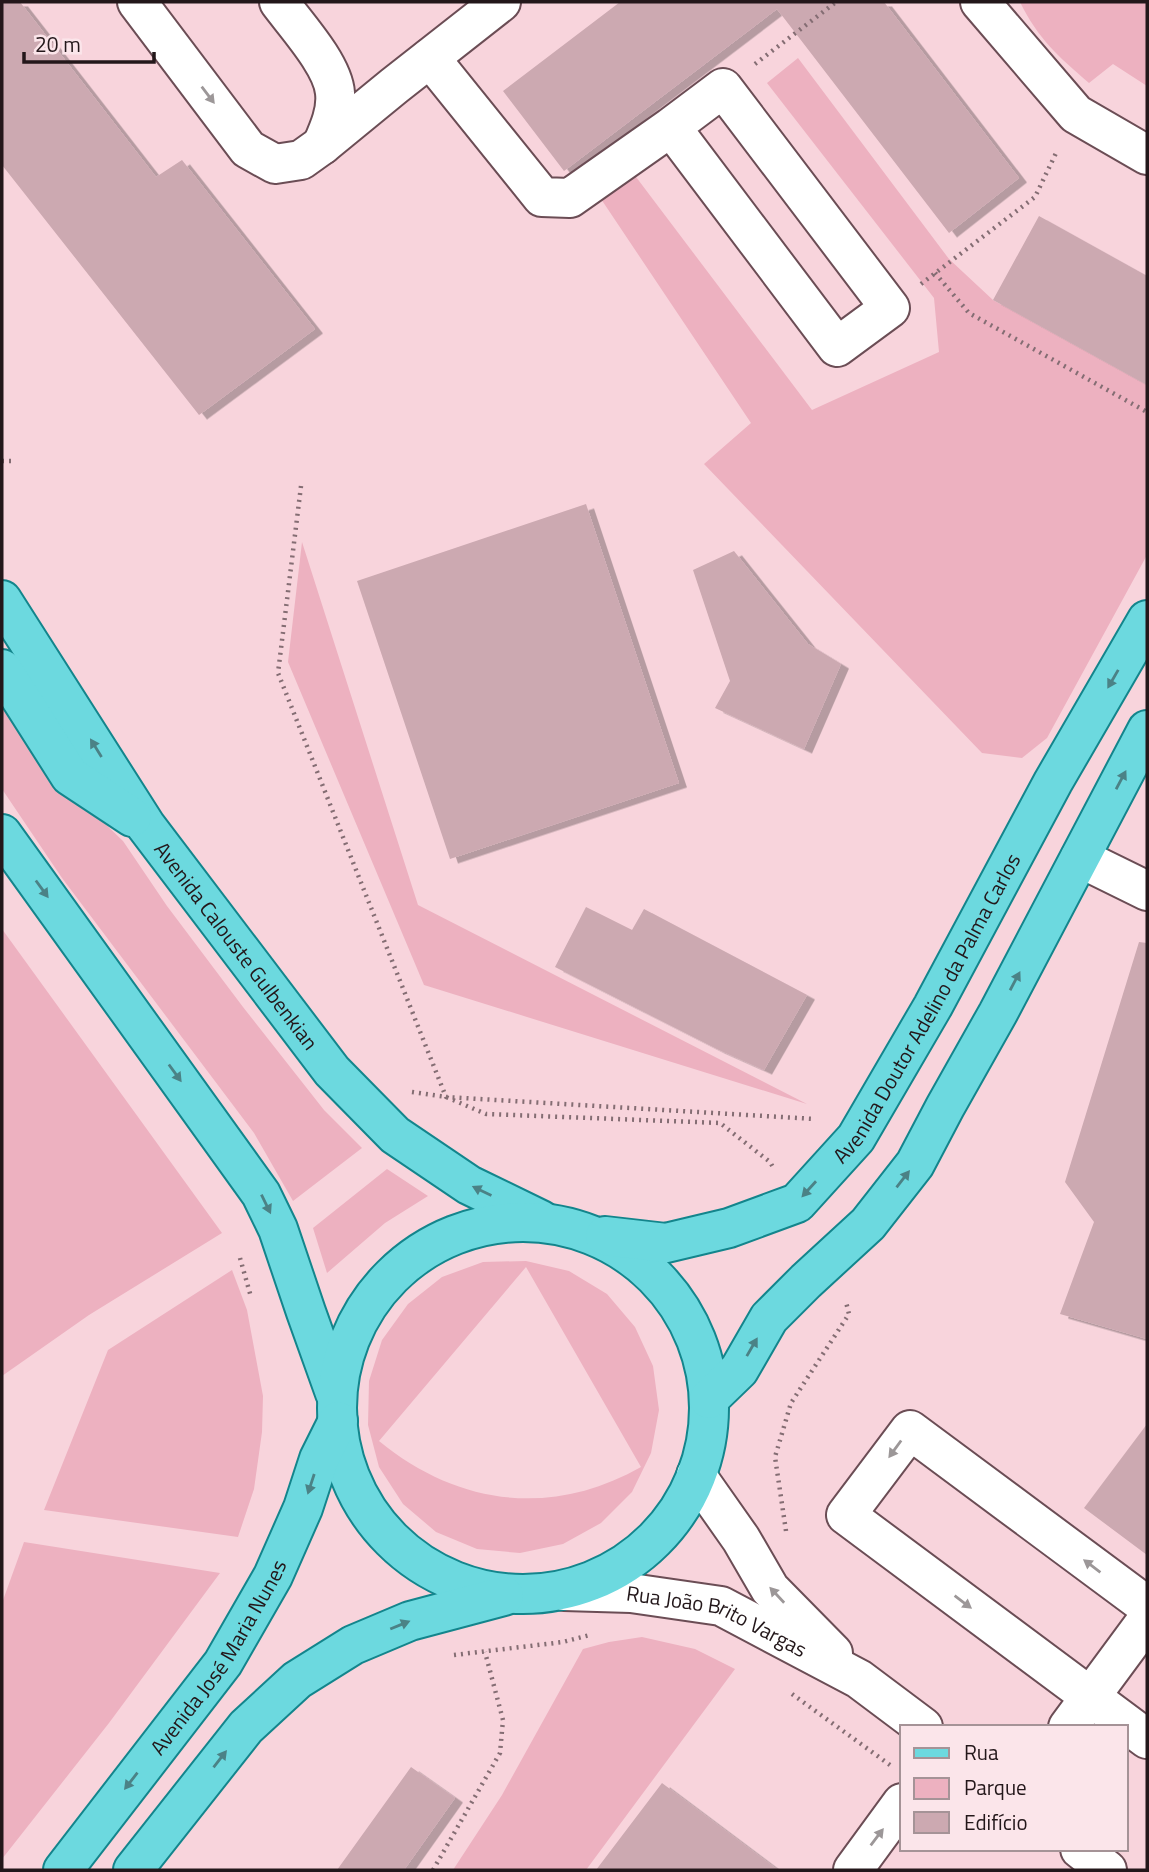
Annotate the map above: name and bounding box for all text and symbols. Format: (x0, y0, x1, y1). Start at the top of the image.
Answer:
scale bar (24, 21, 154, 65)
text: 20 m (35, 28, 81, 60)
one-way arrow (200, 86, 215, 104)
one-way arrow (1106, 670, 1119, 689)
one-way arrow (89, 739, 103, 757)
one-way arrow (1115, 769, 1127, 789)
street label: Avenida Calouste Gulbenkian (147, 834, 326, 1057)
street label: Avenida Doutor Adelino da Palma Carlos (825, 847, 1028, 1170)
one-way arrow (35, 880, 49, 898)
one-way arrow (1010, 971, 1021, 991)
one-way arrow (168, 1064, 182, 1082)
one-way arrow (896, 1170, 911, 1188)
one-way arrow (801, 1180, 817, 1198)
one-way arrow (472, 1185, 492, 1196)
one-way arrow (260, 1194, 272, 1214)
one-way arrow (746, 1337, 758, 1357)
one-way arrow (889, 1440, 903, 1458)
one-way arrow (305, 1473, 316, 1494)
street label: Avenida José Maria Nunes (142, 1554, 294, 1762)
one-way arrow (1084, 1558, 1102, 1573)
street label: Rua João Brito Vargas (624, 1577, 813, 1665)
one-way arrow (769, 1586, 785, 1604)
one-way arrow (954, 1594, 972, 1608)
one-way arrow (390, 1620, 411, 1631)
legend (900, 1725, 1128, 1851)
text: Rua (964, 1736, 999, 1768)
one-way arrow (213, 1750, 228, 1768)
text: Parque (964, 1771, 1027, 1803)
one-way arrow (124, 1772, 139, 1790)
text: Edifício (964, 1806, 1028, 1838)
one-way arrow (870, 1828, 884, 1846)

